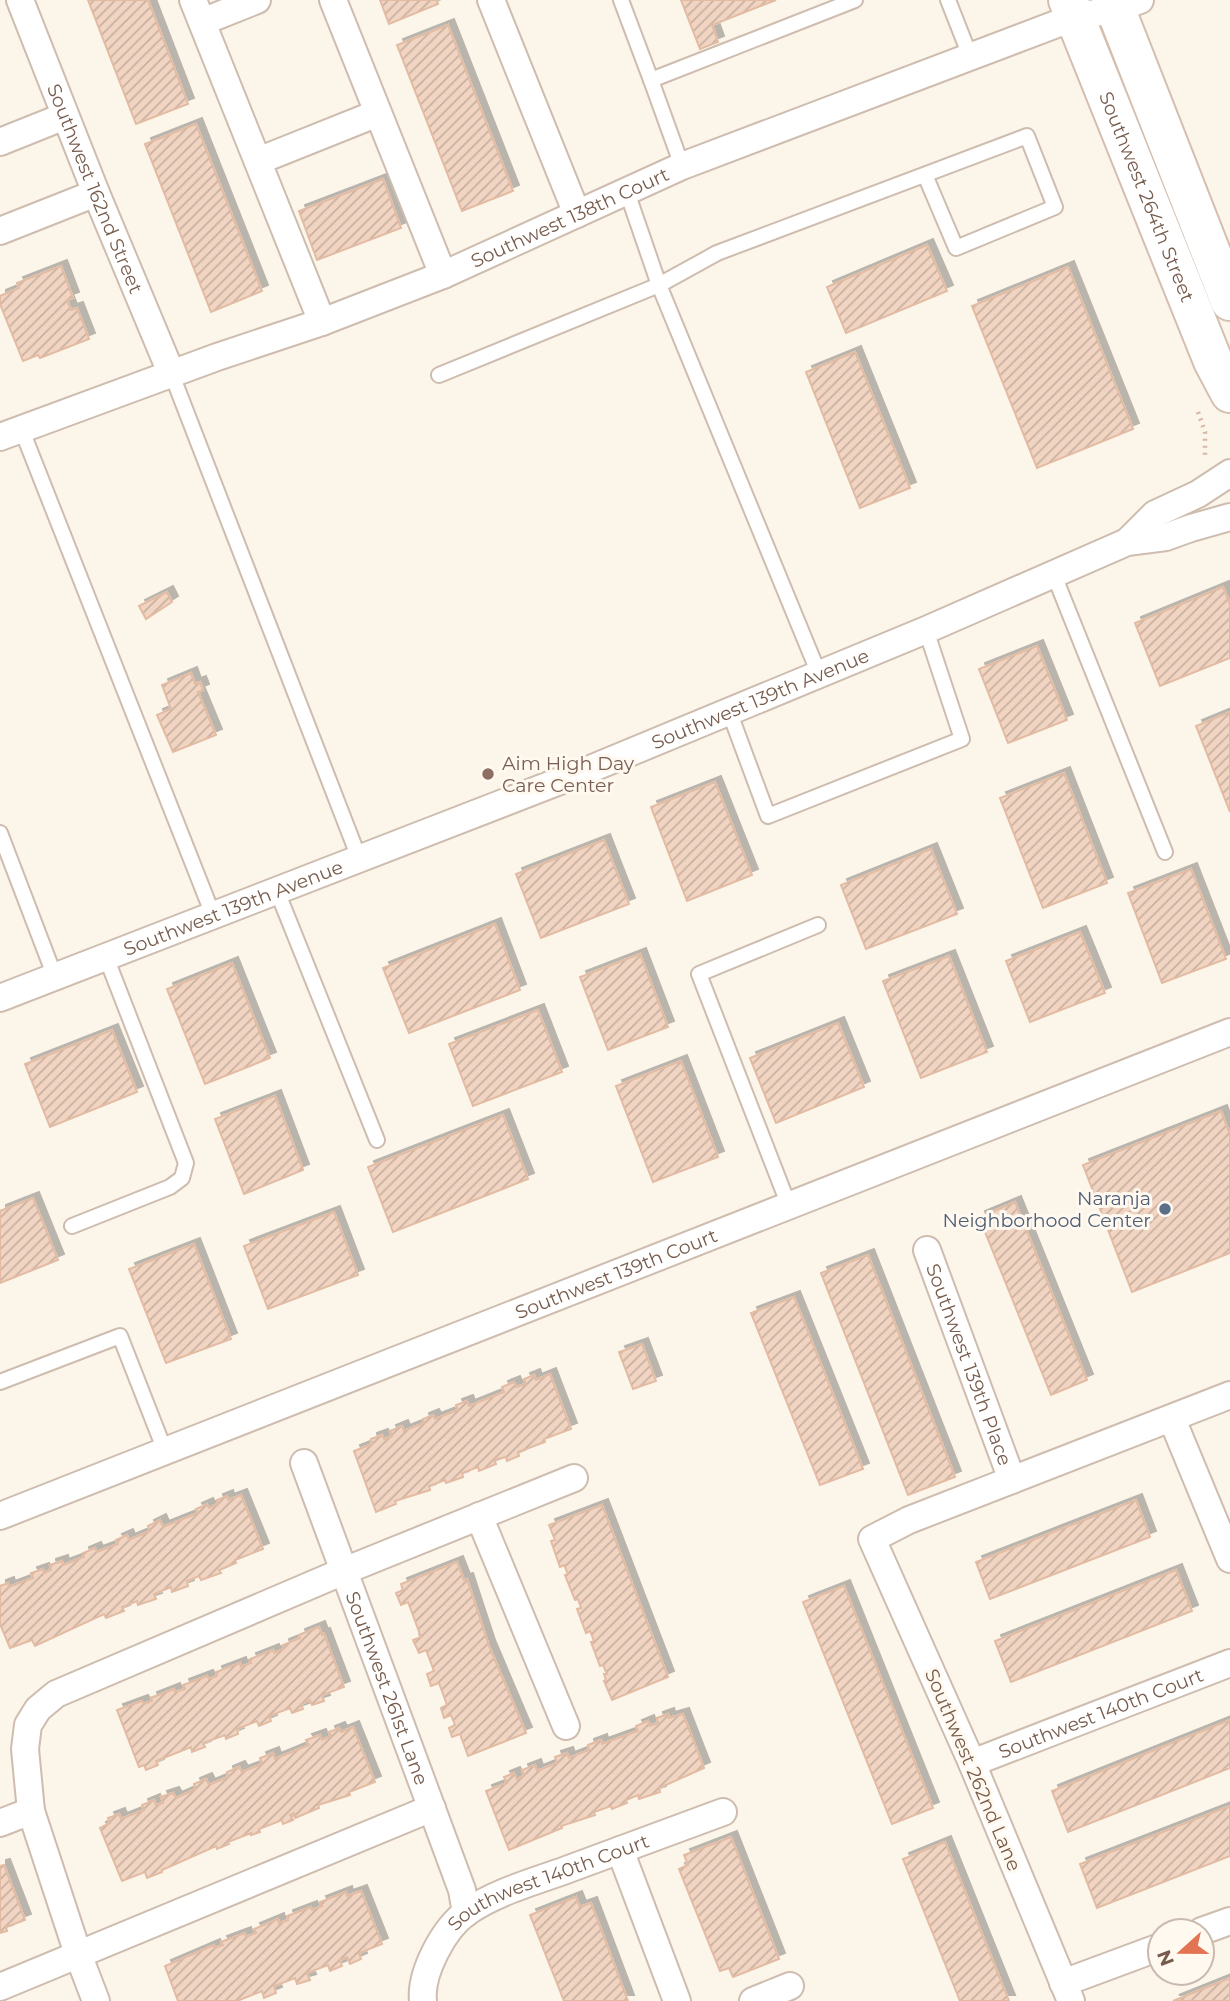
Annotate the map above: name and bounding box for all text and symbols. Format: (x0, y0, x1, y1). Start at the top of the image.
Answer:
street label: Southwest 162nd Street (43, 80, 148, 297)
street label: Southwest 264th Street (1094, 88, 1200, 305)
street label: Southwest 138th Court (467, 162, 673, 272)
street label: Southwest 139th Avenue (648, 643, 872, 754)
place label: Aim High Day Care Center (502, 752, 635, 797)
marker: Aim High Day Care Center (480, 766, 496, 782)
street label: Southwest 139th Avenue (120, 855, 346, 961)
place label: Naranja Neighborhood Center (942, 1187, 1151, 1232)
marker: Naranja Neighborhood Center (1157, 1201, 1173, 1217)
street label: Southwest 139th Court (512, 1223, 721, 1324)
street label: Southwest 139th Place (921, 1260, 1017, 1469)
street label: Southwest 261st Lane (341, 1588, 434, 1788)
street label: Southwest 140th Court (995, 1663, 1207, 1763)
street label: Southwest 262nd Lane (920, 1666, 1026, 1874)
street label: Southwest 140th Court (442, 1829, 652, 1935)
north arrow (1146, 1917, 1216, 1987)
text: N (1152, 1947, 1179, 1969)

